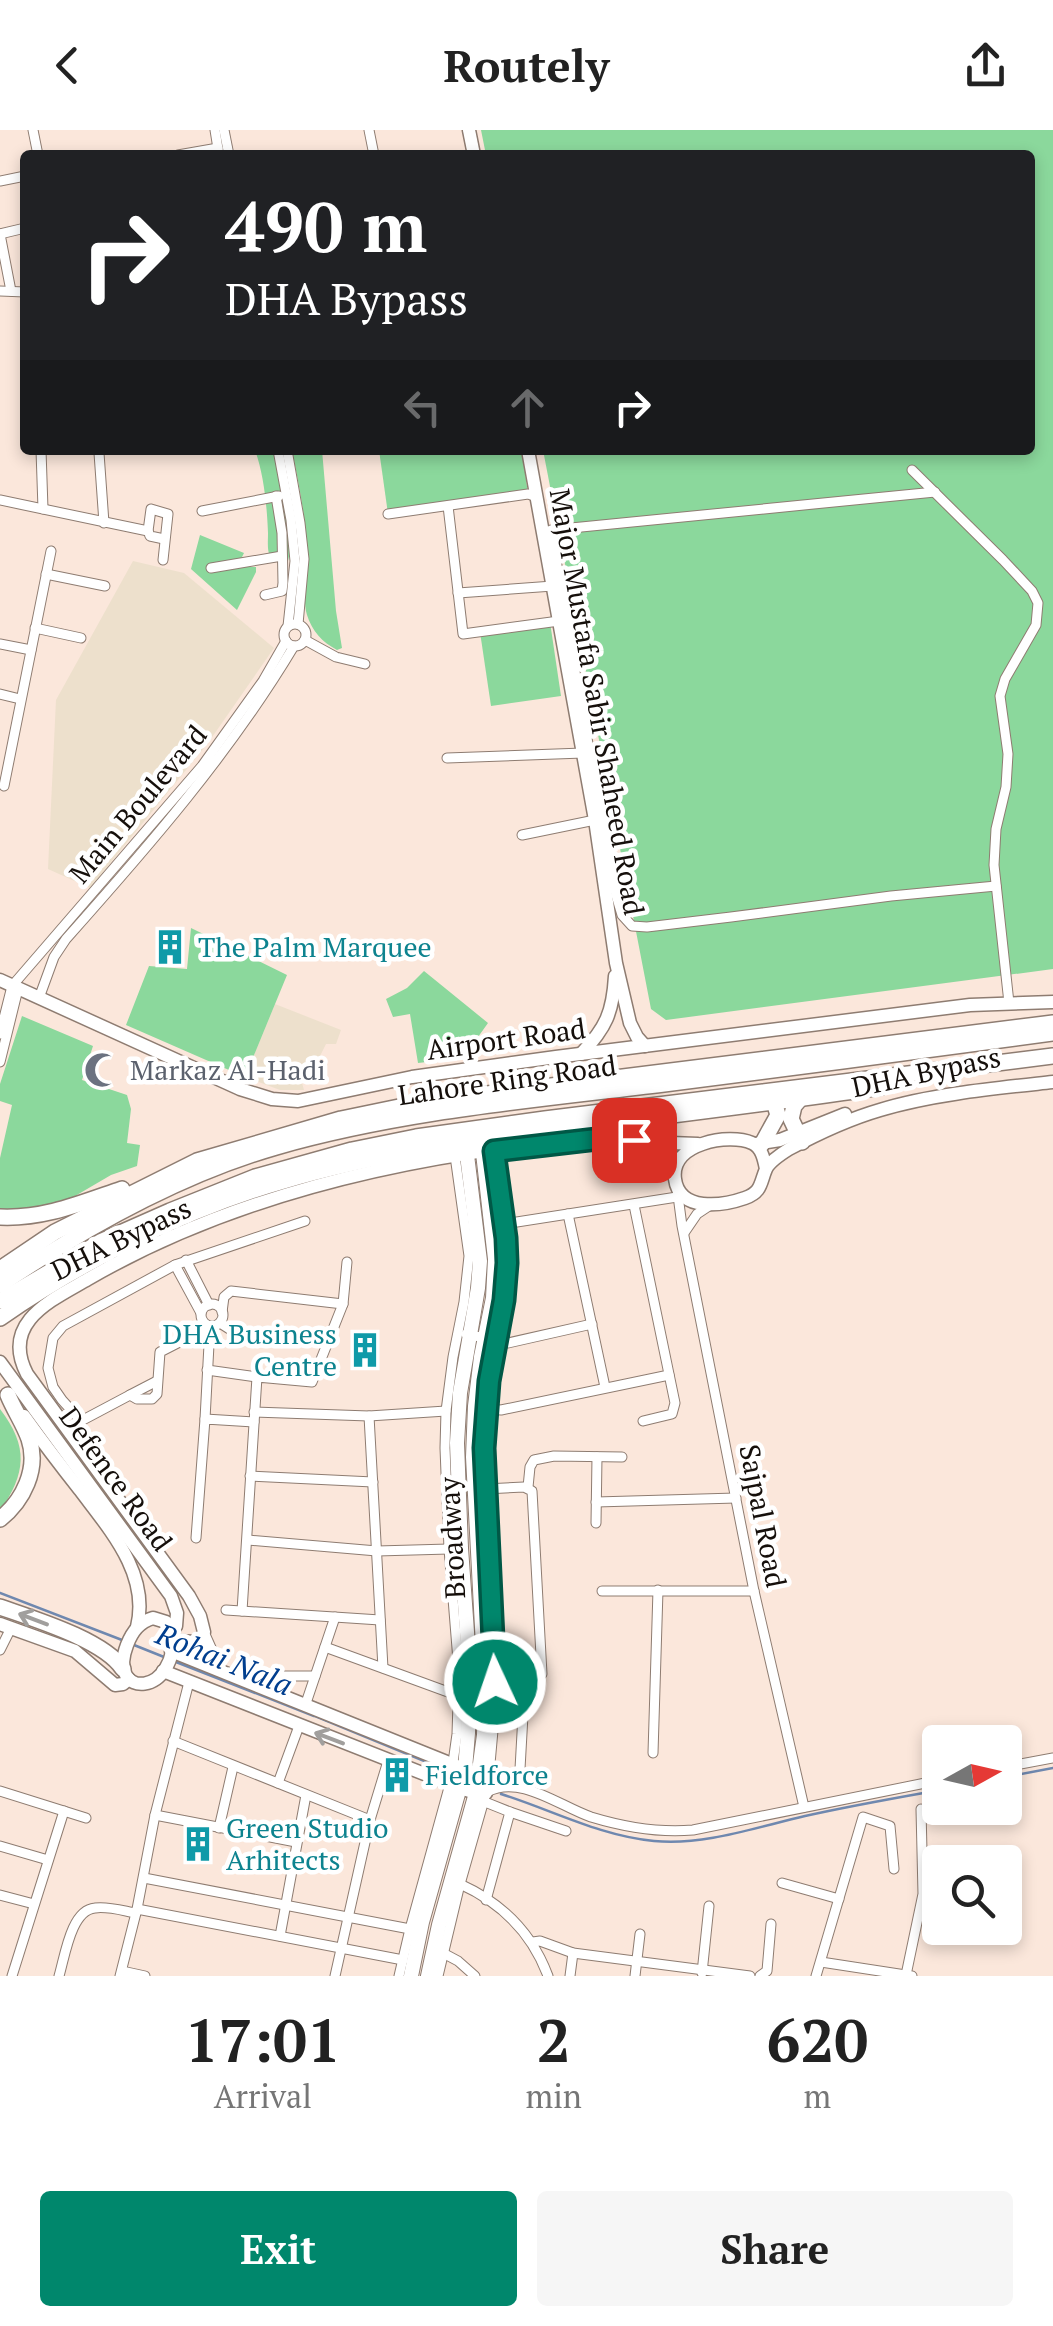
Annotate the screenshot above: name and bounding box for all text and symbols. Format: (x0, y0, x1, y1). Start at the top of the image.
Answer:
text: Routely (444, 35, 609, 95)
icon: back (40, 38, 95, 93)
icon: share (958, 38, 1013, 93)
text: 490 m (225, 179, 427, 272)
icon: right (60, 190, 190, 320)
text: DHA Bypass (225, 268, 468, 328)
icon: left (395, 380, 450, 435)
icon: ahead (500, 380, 555, 435)
icon: right (605, 380, 660, 435)
street label: Major Mustafa Sabir Shaheed Road (542, 486, 653, 918)
street label: Main Boulevard (61, 717, 215, 891)
building icon: The Palm Marquee (151, 928, 189, 966)
place label: The Palm Marquee (198, 928, 432, 965)
street label: Airport Road (424, 1009, 588, 1068)
street label: DHA Bypass (848, 1038, 1004, 1105)
street label: Lahore Ring Road (395, 1046, 618, 1113)
mosque icon: Markaz Al-Hadi (83, 1051, 121, 1089)
place label: Markaz Al-Hadi (130, 1051, 326, 1088)
pin (592, 1098, 677, 1183)
icon: arrive (607, 1113, 662, 1168)
street label: DHA Bypass (45, 1189, 197, 1288)
place label: DHA Business Centre (163, 1315, 337, 1384)
building icon: DHA Business Centre (346, 1331, 384, 1369)
street label: Defence Road (52, 1399, 181, 1558)
street label: Sajpal Road (732, 1441, 795, 1591)
street label: Broadway (430, 1475, 473, 1600)
one-way arrow (18, 1609, 49, 1627)
water label: Rohai Nala (149, 1613, 299, 1705)
position arrow (443, 1630, 547, 1734)
north arrow (922, 1725, 1022, 1825)
map controls (922, 1725, 1022, 1945)
one-way arrow (314, 1728, 345, 1746)
building icon: Fieldforce (378, 1756, 416, 1794)
place label: Fieldforce (425, 1756, 549, 1793)
place label: Green Studio Arhitects (226, 1809, 389, 1878)
building icon: Green Studio Arhitects (179, 1825, 217, 1863)
button: search (922, 1845, 1022, 1945)
text: 17:01 (185, 2000, 341, 2079)
text: 2 (537, 2000, 571, 2079)
text: 620 (767, 2000, 868, 2079)
text: Arrival (214, 2075, 312, 2117)
text: min (526, 2075, 582, 2117)
text: m (804, 2075, 831, 2117)
button: Exit (40, 2191, 517, 2306)
button: Share (537, 2191, 1013, 2306)

